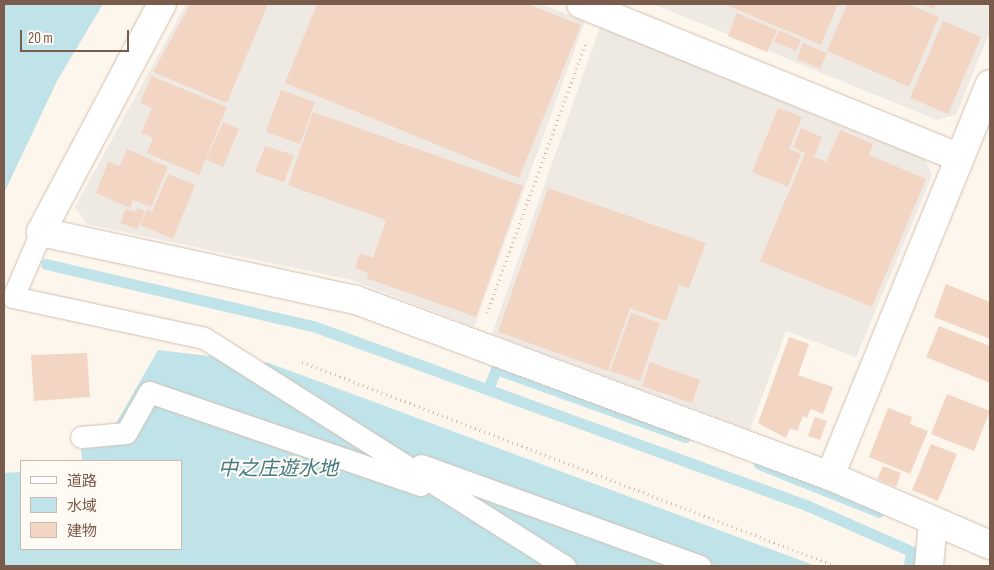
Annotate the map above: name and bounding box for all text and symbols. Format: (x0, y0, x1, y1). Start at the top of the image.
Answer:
scale bar (22, 20, 131, 52)
text: 20 m (28, 29, 53, 48)
water label: 中之庄遊水地 (218, 457, 338, 481)
legend (20, 460, 182, 550)
text: 道路 (67, 472, 97, 491)
text: 水域 (67, 497, 97, 516)
text: 建物 (67, 522, 97, 541)

